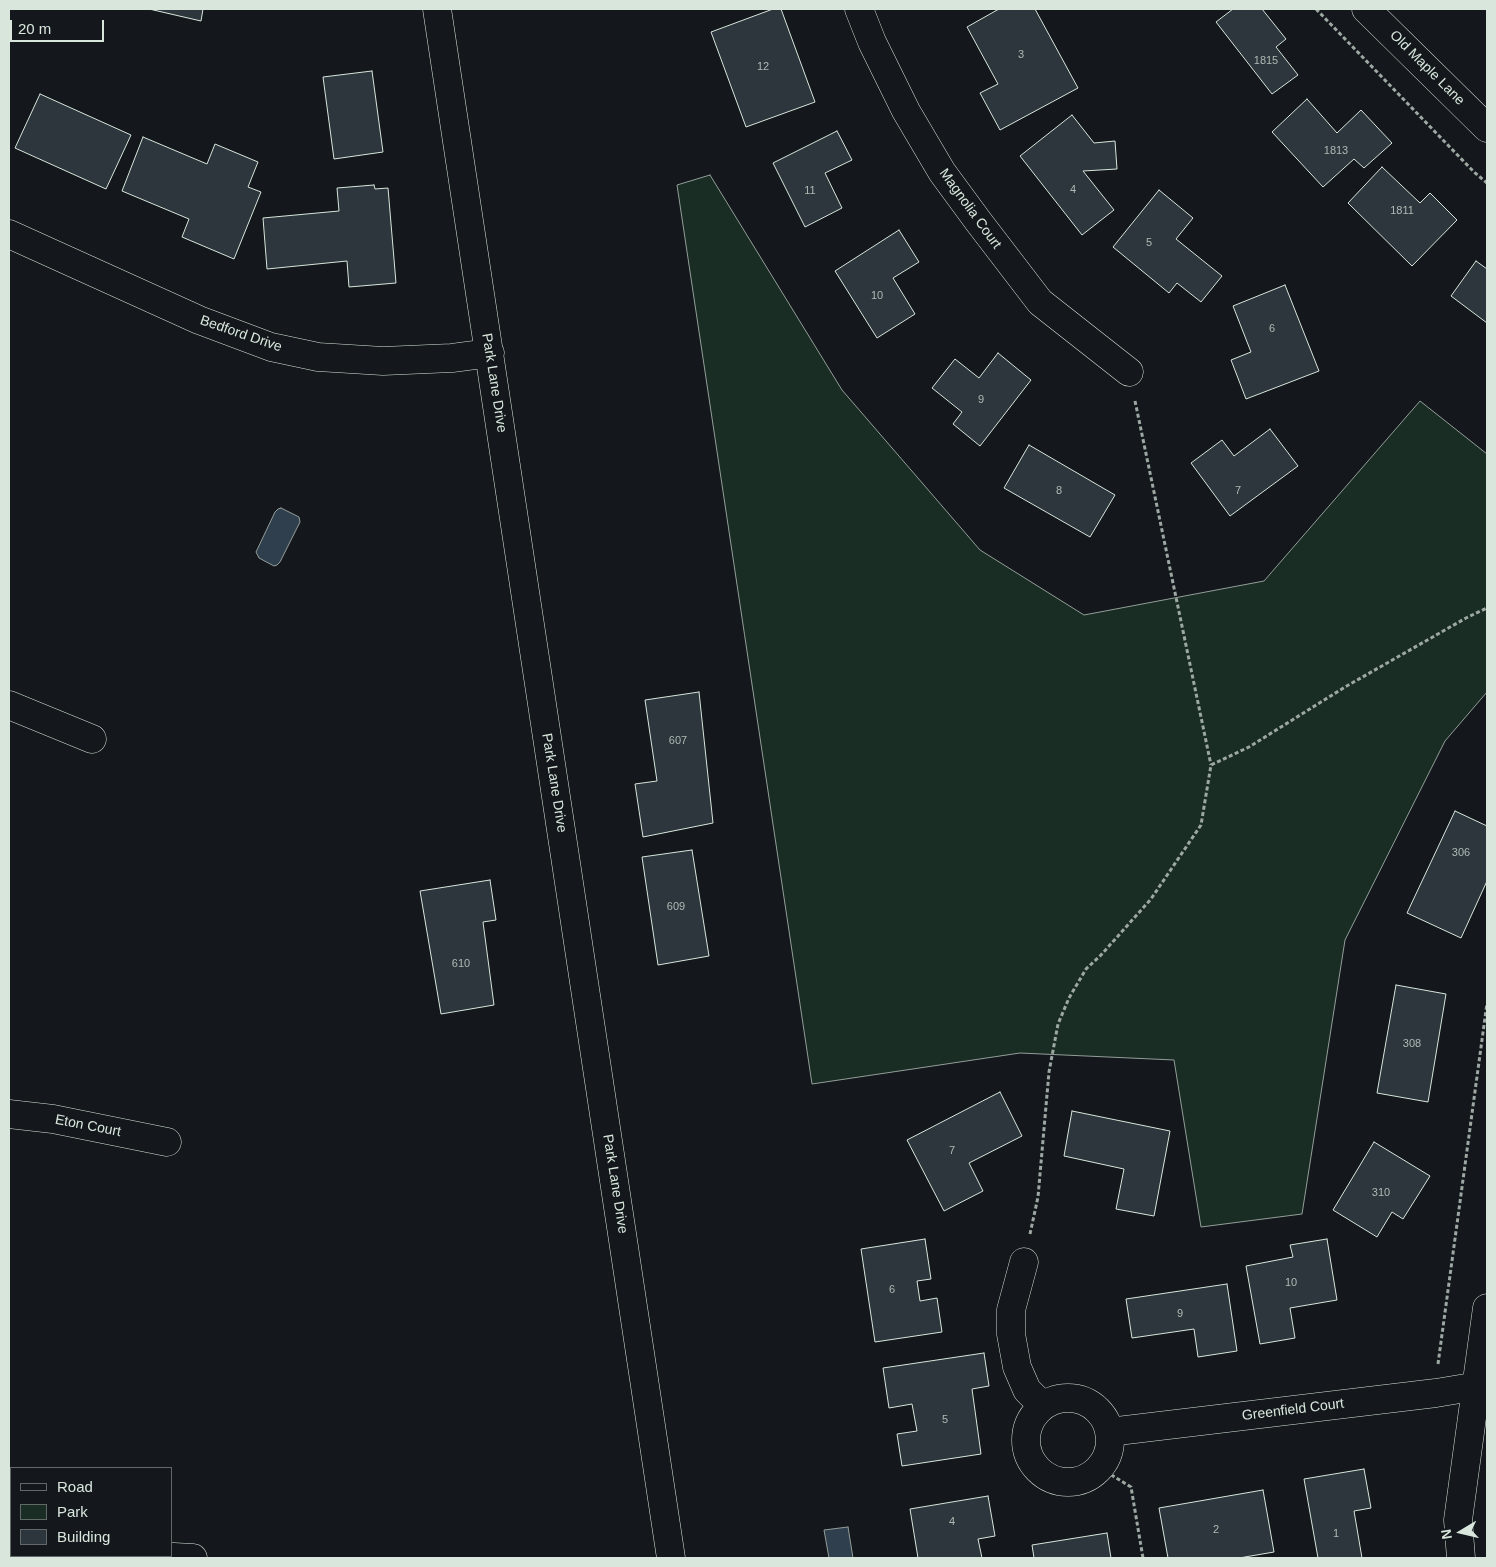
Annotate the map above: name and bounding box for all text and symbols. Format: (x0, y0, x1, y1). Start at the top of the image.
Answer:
scale bar (12, 10, 106, 42)
text: 20 m (18, 20, 51, 37)
street label: Old Maple Lane (1386, 27, 1468, 109)
house number: 3 (1018, 48, 1024, 62)
house number: 1815 (1254, 54, 1278, 68)
house number: 12 (757, 60, 769, 74)
house number: 1813 (1324, 144, 1348, 158)
street label: Magnolia Court (935, 166, 1005, 252)
house number: 4 (1070, 183, 1076, 197)
house number: 11 (804, 184, 816, 198)
house number: 1811 (1390, 204, 1414, 218)
house number: 5 (1146, 236, 1152, 250)
house number: 10 (871, 289, 883, 303)
street label: Bedford Drive (198, 312, 284, 356)
house number: 6 (1269, 322, 1275, 336)
street label: Park Lane Drive (478, 332, 510, 434)
house number: 9 (978, 393, 984, 407)
house number: 8 (1056, 484, 1062, 498)
house number: 7 (1235, 484, 1241, 498)
street label: Park Lane Drive (538, 732, 570, 834)
house number: 607 (669, 734, 687, 748)
house number: 306 (1452, 846, 1470, 860)
house number: 609 (667, 900, 685, 914)
house number: 610 (452, 957, 470, 971)
house number: 308 (1403, 1037, 1421, 1051)
street label: Eton Court (54, 1111, 122, 1141)
street label: Park Lane Drive (599, 1133, 631, 1235)
house number: 7 (949, 1144, 955, 1158)
house number: 310 (1372, 1186, 1390, 1200)
house number: 10 (1285, 1276, 1297, 1290)
house number: 6 (889, 1283, 895, 1297)
house number: 9 (1177, 1307, 1183, 1321)
street label: Greenfield Court (1241, 1395, 1345, 1425)
house number: 5 (942, 1413, 948, 1427)
legend (10, 1467, 172, 1557)
text: Road (57, 1478, 93, 1495)
text: Park (57, 1503, 88, 1520)
north arrow (1436, 1507, 1486, 1557)
house number: 4 (949, 1515, 955, 1529)
house number: 2 (1213, 1523, 1219, 1537)
house number: 1 (1333, 1527, 1339, 1541)
text: Building (57, 1528, 110, 1545)
text: N (1437, 1528, 1455, 1541)

